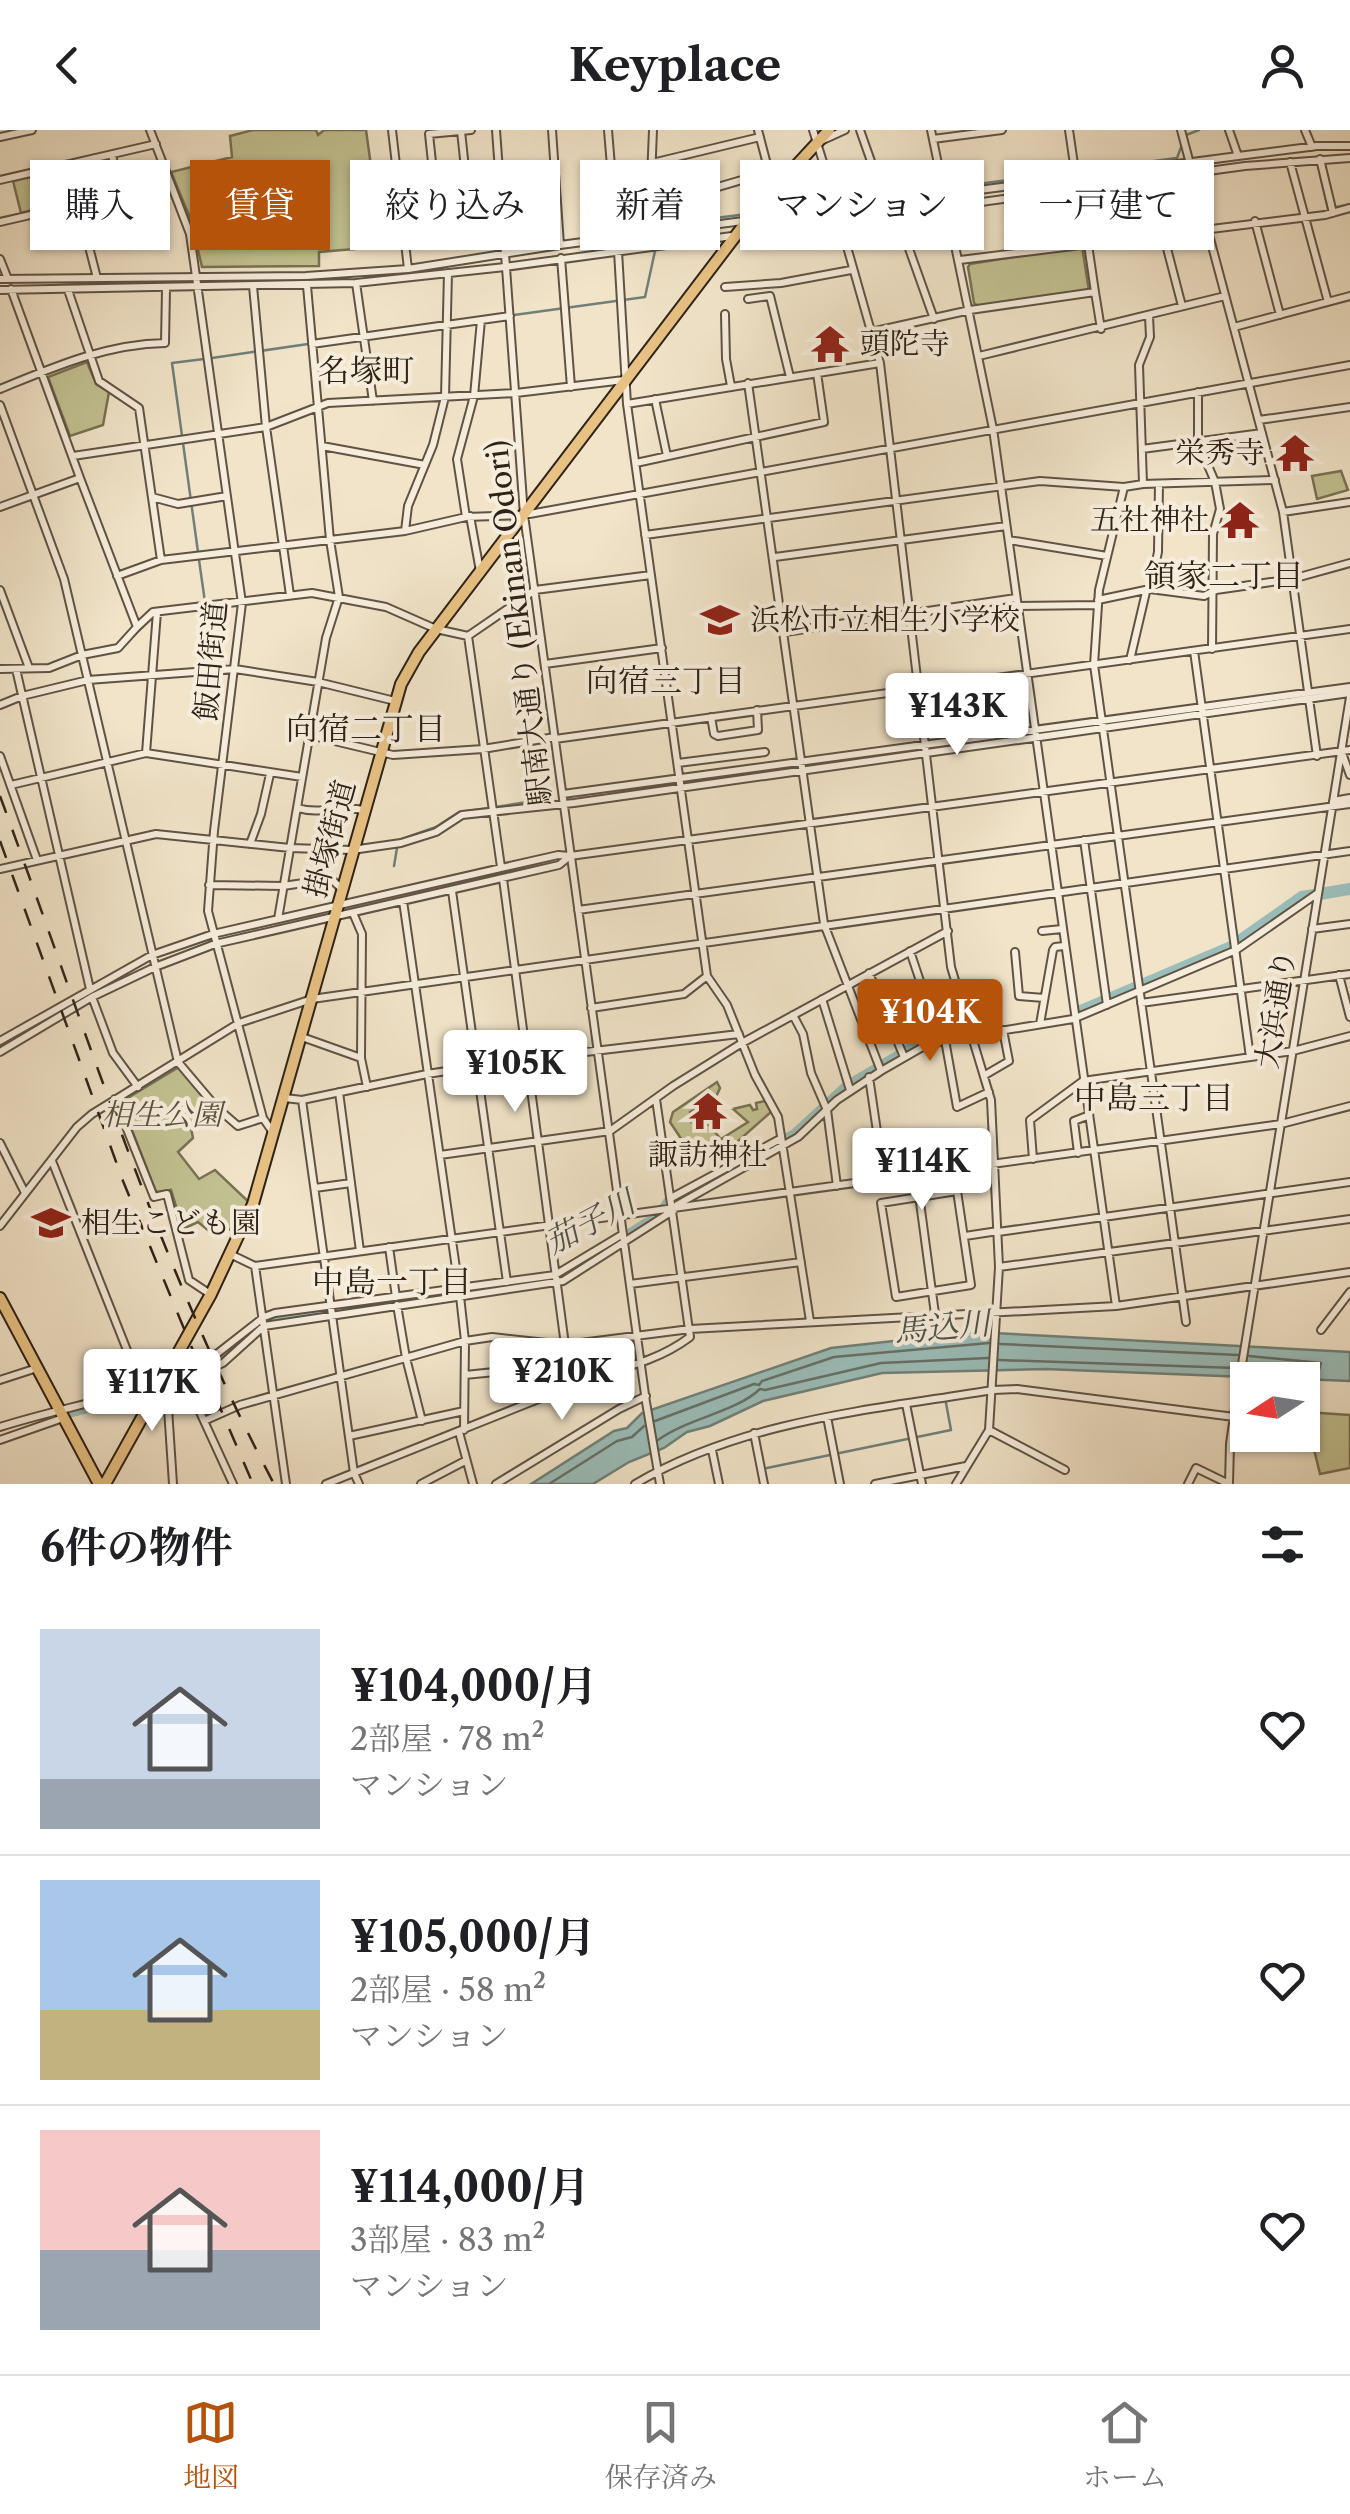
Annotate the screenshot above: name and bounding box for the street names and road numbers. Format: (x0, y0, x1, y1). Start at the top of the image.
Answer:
street label: 駅南大通り (Ekinan Odori) (478, 438, 559, 808)
street label: 飯田街道 (187, 600, 234, 722)
street label: 掛塚街道 (296, 776, 363, 902)
street label: 大浜通り (1248, 947, 1303, 1071)

